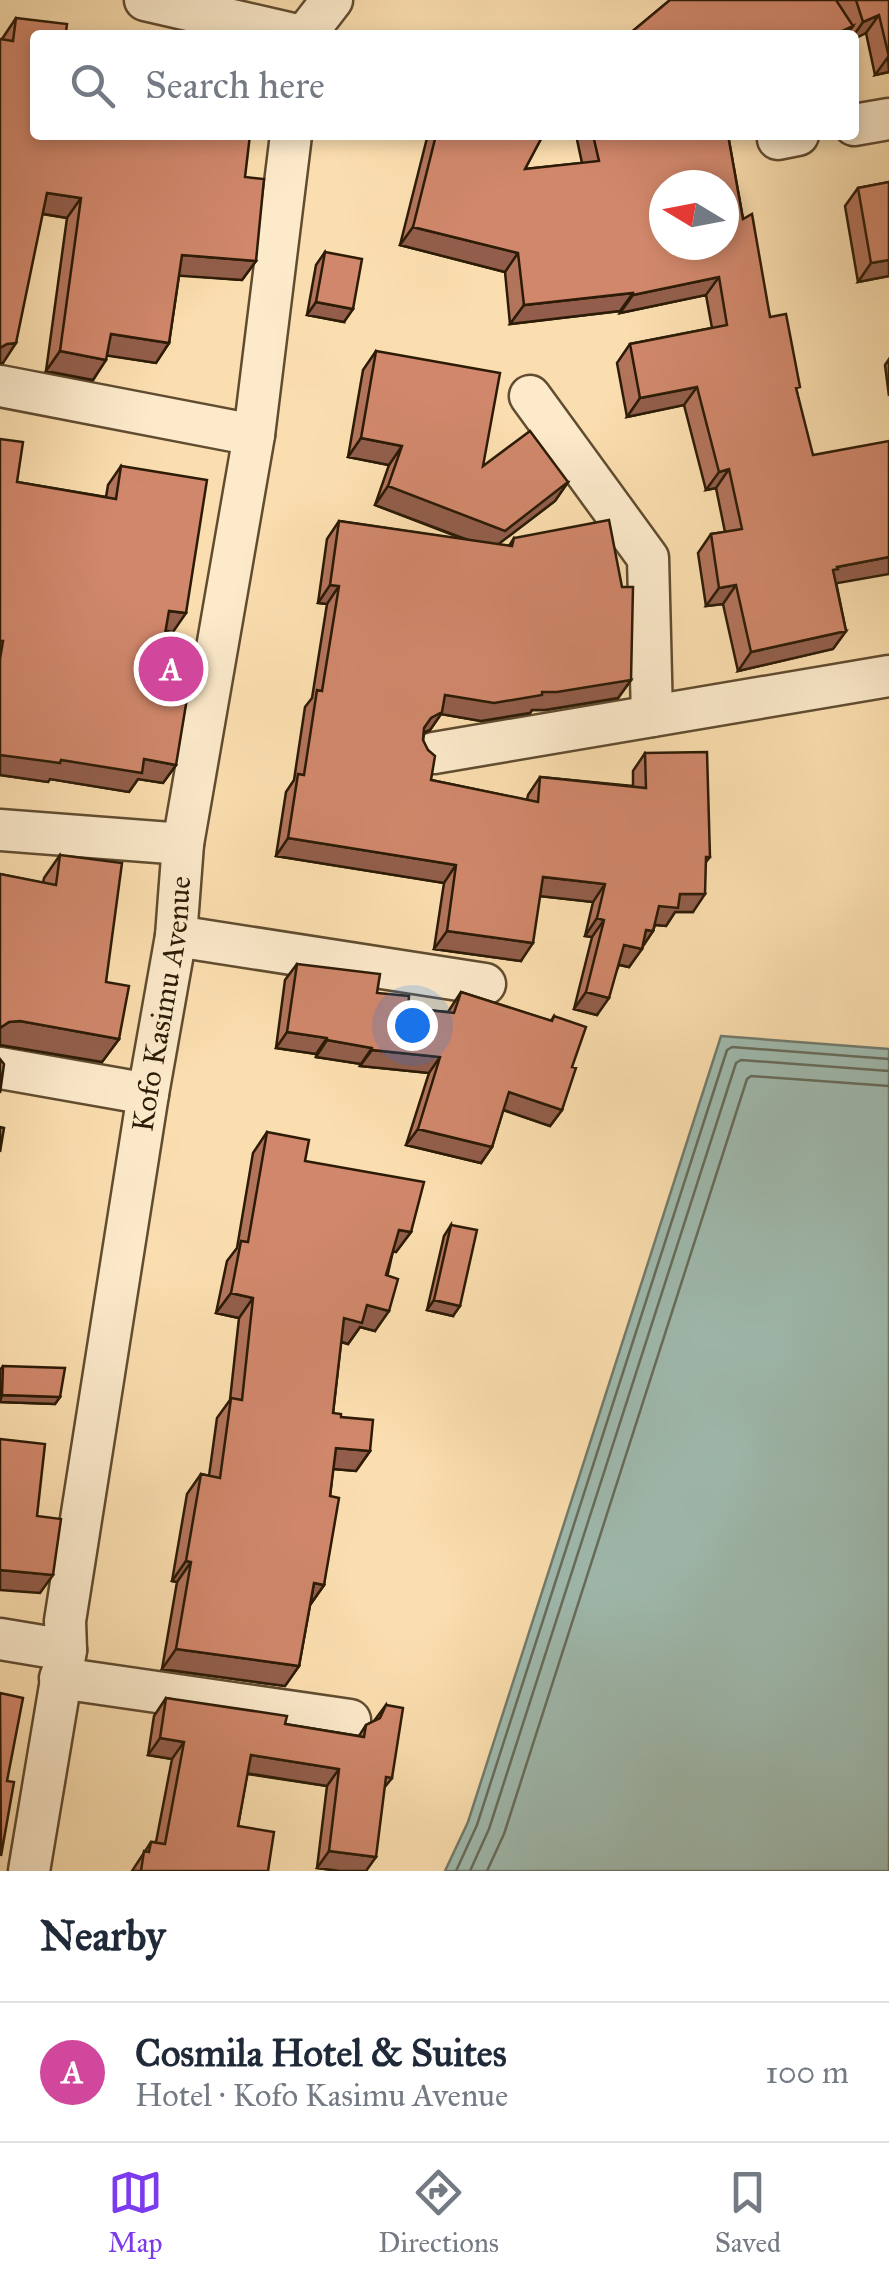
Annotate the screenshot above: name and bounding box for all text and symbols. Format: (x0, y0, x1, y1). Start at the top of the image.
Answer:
search box (30, 30, 859, 140)
icon: search (65, 58, 120, 113)
text: Search here (145, 62, 325, 108)
north arrow (649, 170, 739, 260)
pin: A (138, 632, 204, 706)
street label: Kofo Kasimu Avenue (124, 875, 199, 1134)
your location (387, 1000, 438, 1051)
text: Nearby (40, 1910, 165, 1962)
text: Cosmila Hotel & Suites (135, 2030, 507, 2076)
text: A (62, 2053, 83, 2092)
text: 100 m (765, 2053, 849, 2092)
text: Hotel · Kofo Kasimu Avenue (135, 2076, 508, 2115)
tab: Map (108, 2165, 163, 2260)
tab: Directions (378, 2165, 499, 2260)
tab: Saved (715, 2165, 781, 2260)

